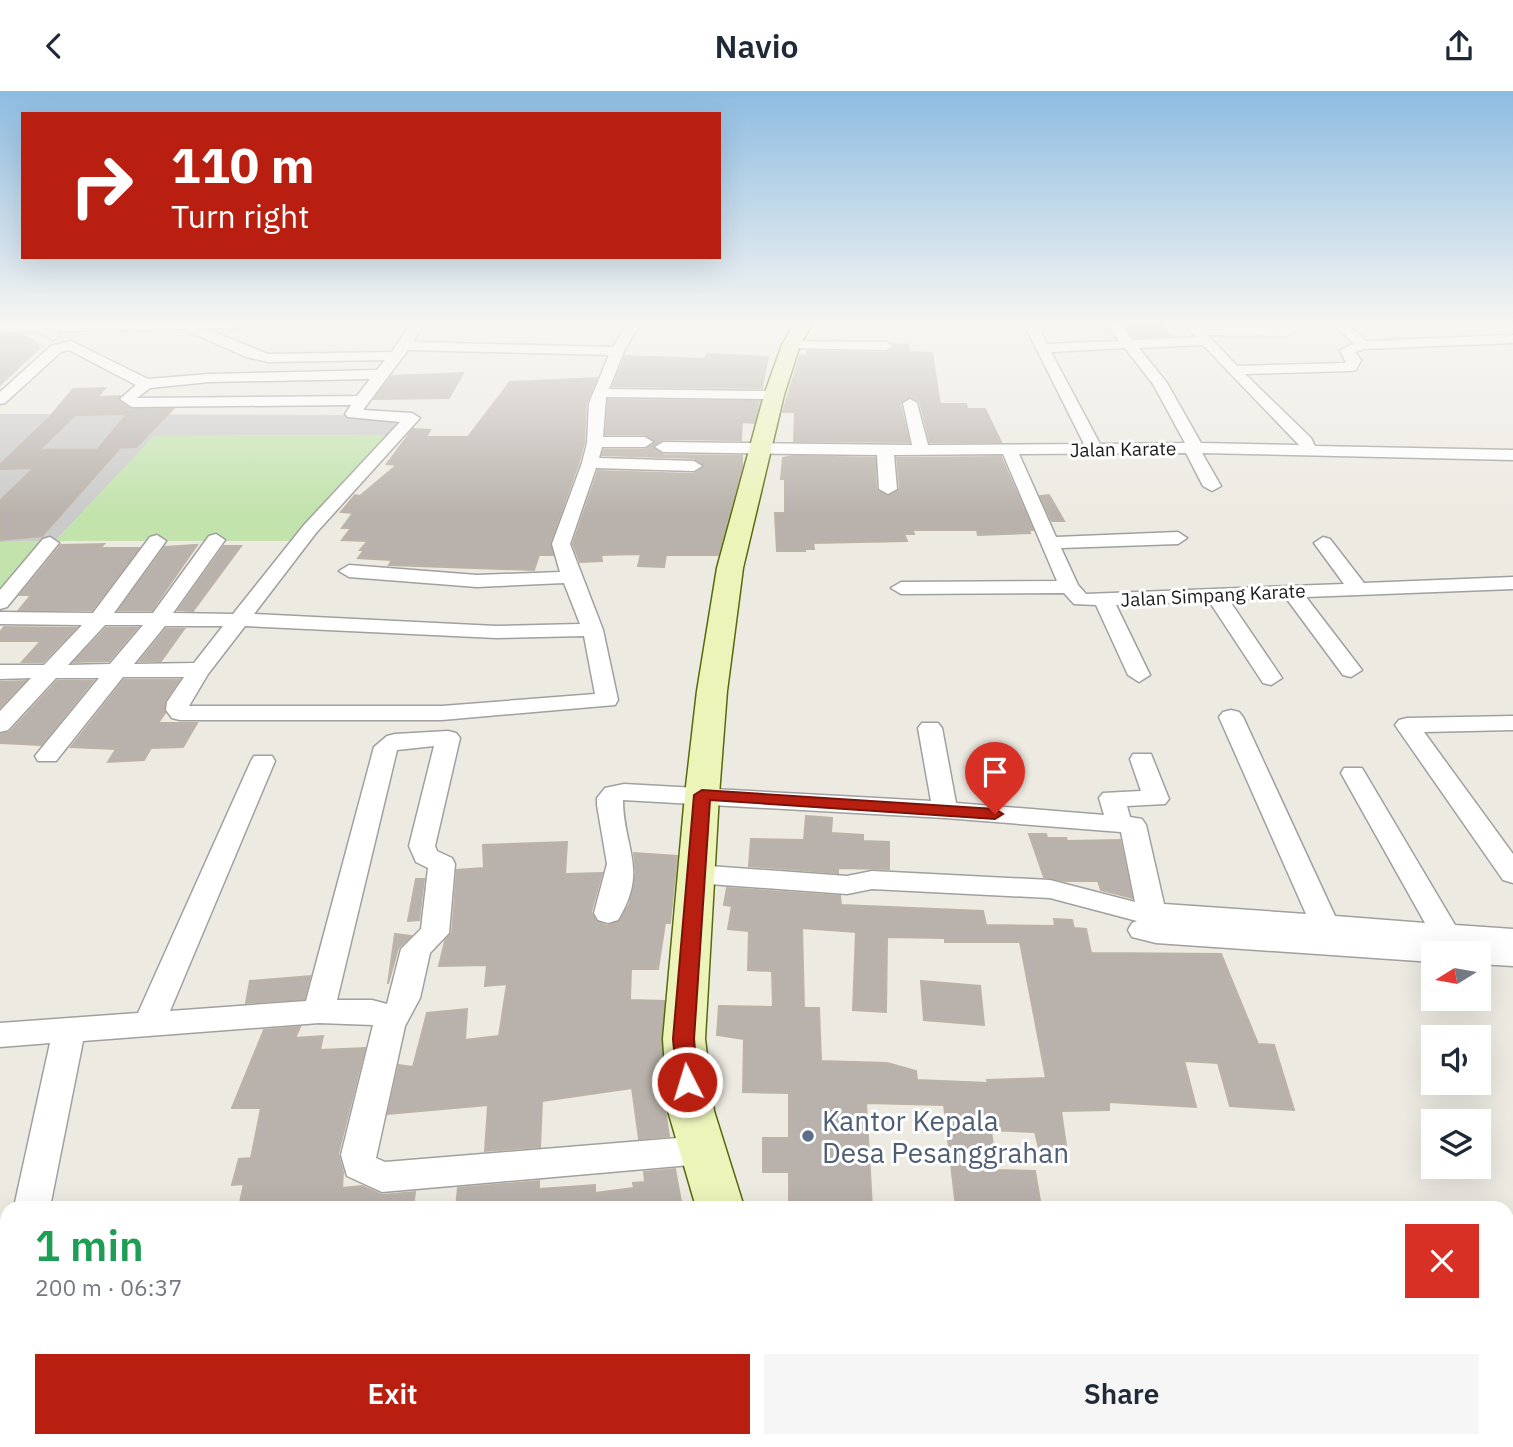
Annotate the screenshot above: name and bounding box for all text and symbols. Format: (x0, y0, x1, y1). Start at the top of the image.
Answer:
text: Navio (714, 25, 799, 67)
icon: back (35, 27, 73, 65)
icon: share (1440, 27, 1478, 65)
text: 110 m (171, 133, 315, 196)
icon: right (56, 140, 147, 231)
text: Turn right (171, 195, 309, 237)
street label: Jalan Karate (1070, 436, 1176, 462)
street label: Jalan Simpang Karate (1120, 578, 1306, 612)
pin (965, 742, 1025, 814)
icon: arrive (976, 753, 1014, 791)
north arrow (1421, 941, 1491, 1011)
map controls (1421, 941, 1491, 1179)
button: sound (1421, 1025, 1491, 1095)
position arrow (650, 1045, 724, 1119)
place label: Kantor Kepala Desa Pesanggrahan (822, 1102, 1069, 1171)
button: layers (1421, 1109, 1491, 1179)
marker: Kantor Kepala Desa Pesanggrahan (800, 1128, 816, 1144)
text: 1 min (35, 1218, 144, 1273)
button: close (1405, 1224, 1479, 1298)
text: 200 m · 06:37 (35, 1272, 182, 1302)
button: Exit (35, 1354, 750, 1434)
button: Share (764, 1354, 1479, 1434)

